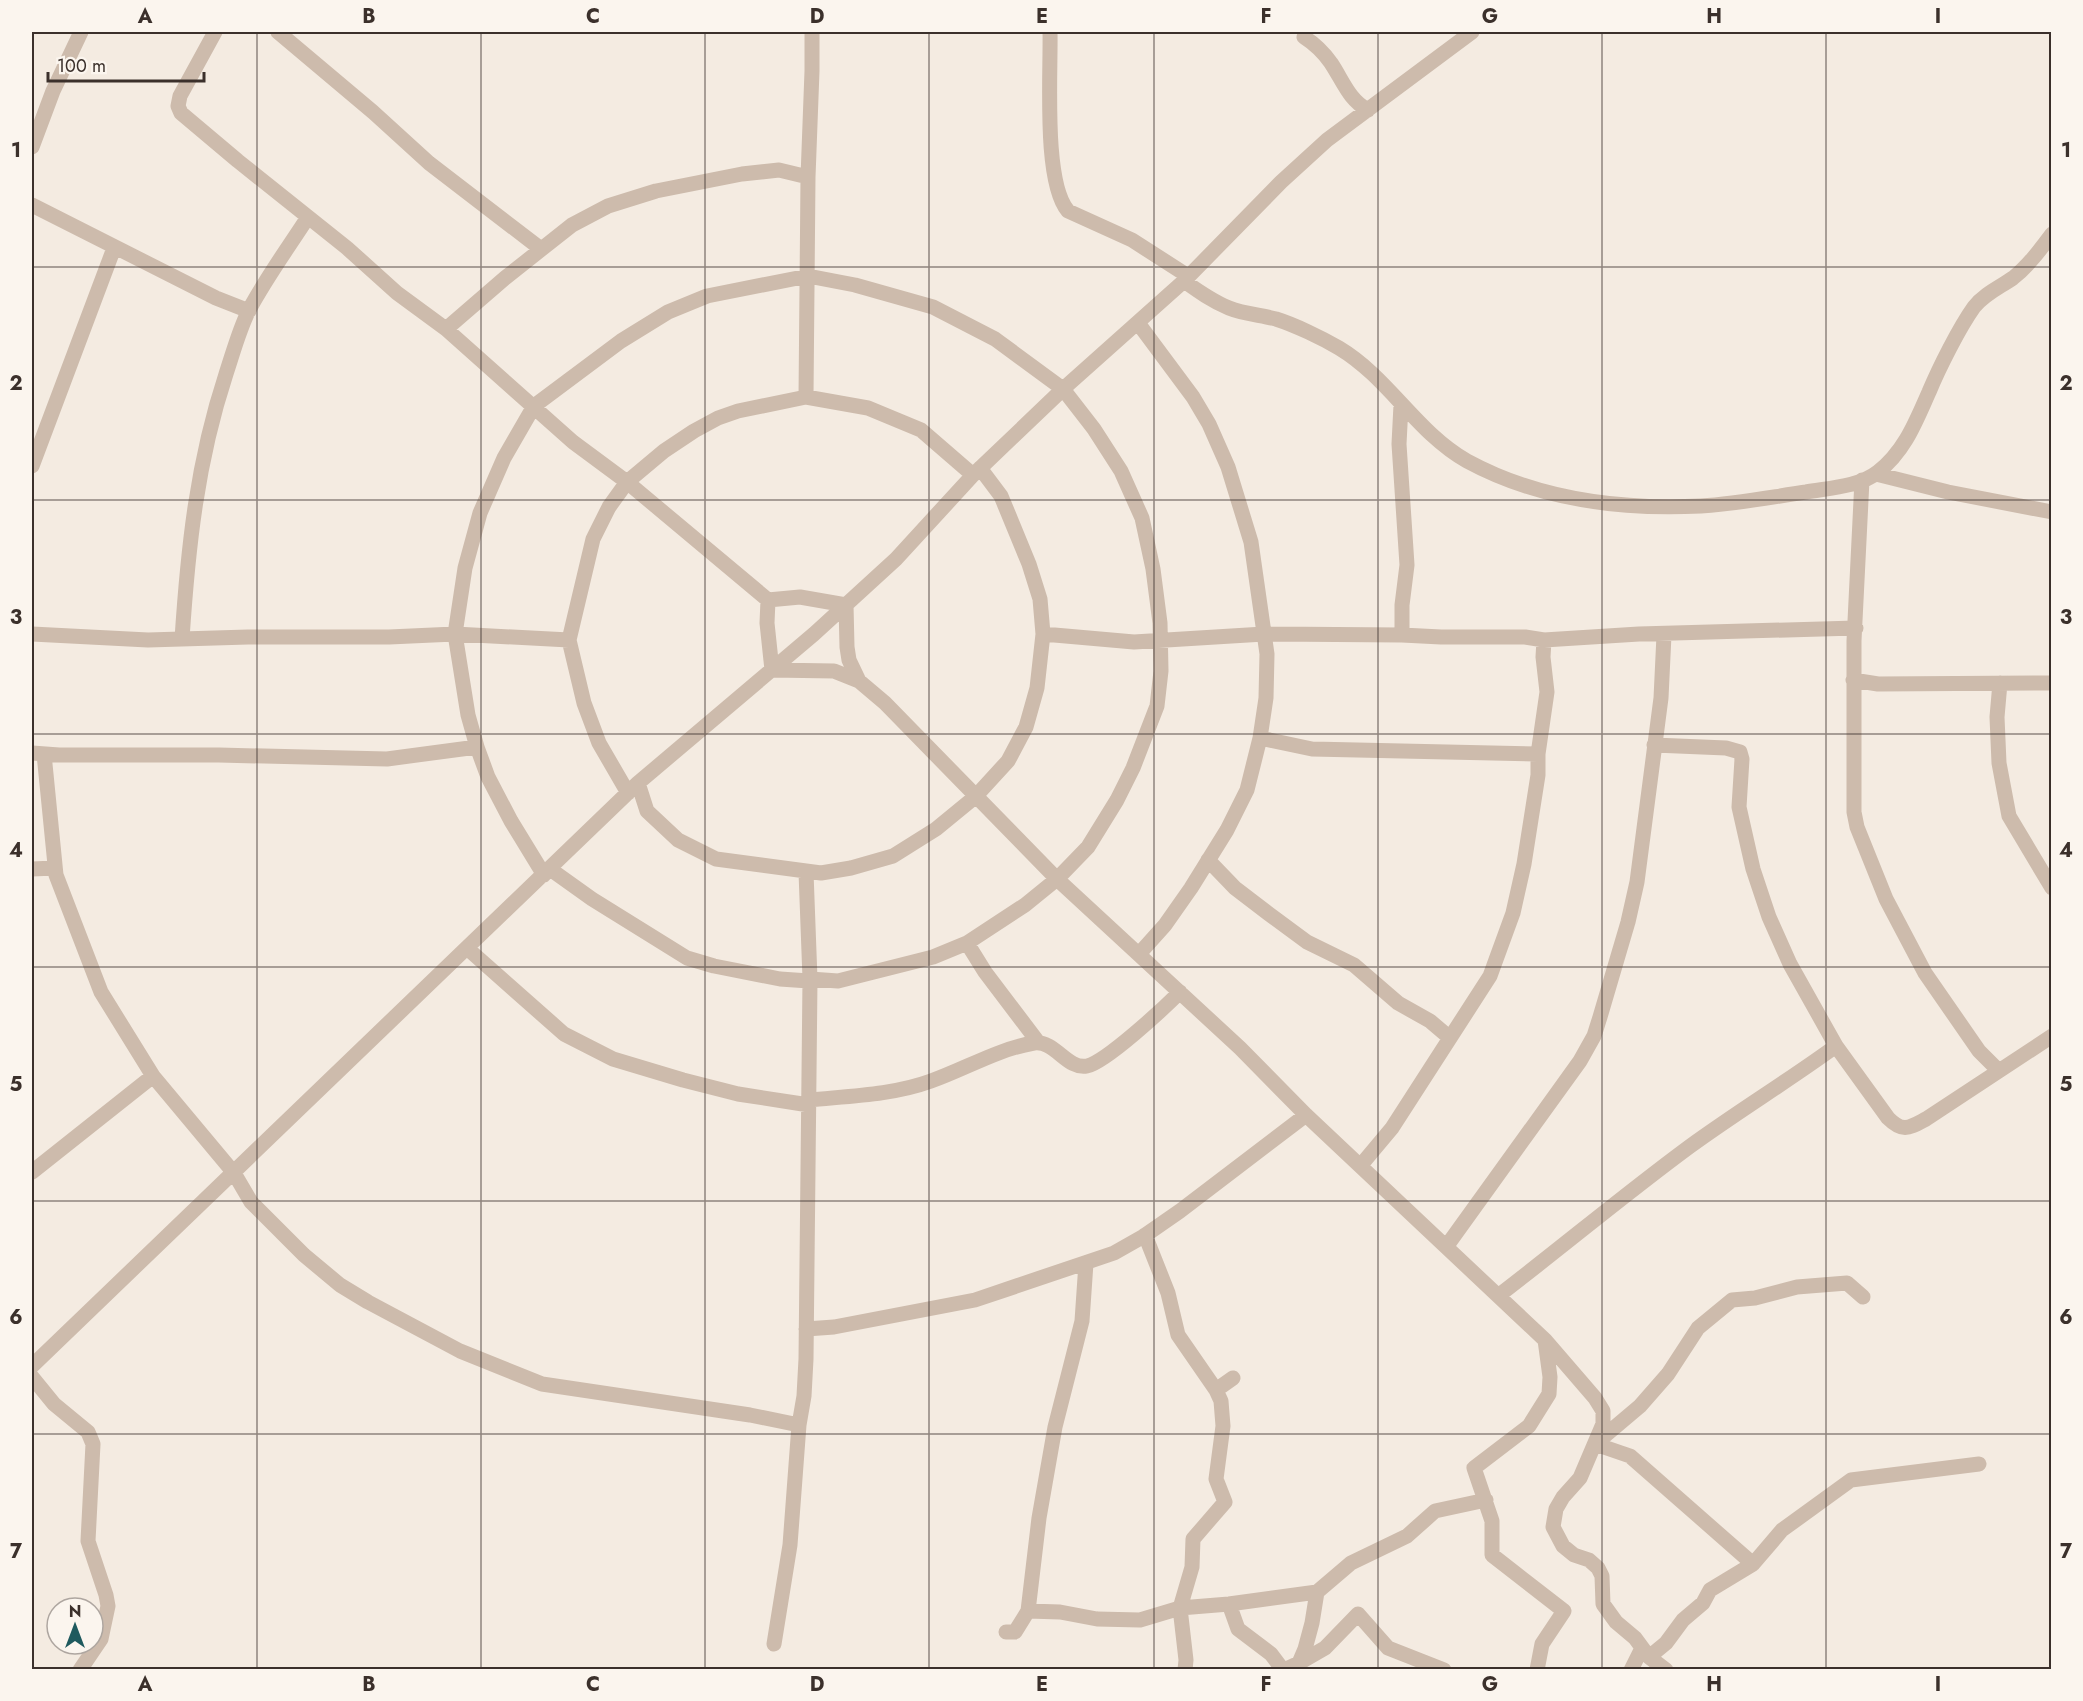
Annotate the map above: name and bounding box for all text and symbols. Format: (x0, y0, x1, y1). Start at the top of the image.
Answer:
text: A (137, 2, 153, 31)
text: B (362, 2, 376, 31)
text: C (586, 2, 600, 31)
text: D (810, 2, 824, 31)
text: E (1036, 2, 1048, 31)
text: F (1260, 2, 1272, 31)
text: G (1482, 2, 1498, 31)
text: H (1706, 2, 1722, 31)
text: I (1935, 2, 1941, 31)
scale bar (48, 45, 204, 83)
text: 100 m (57, 53, 106, 79)
text: 1 (11, 136, 21, 165)
text: 1 (2061, 136, 2071, 165)
text: 2 (9, 369, 23, 398)
text: 2 (2059, 369, 2073, 398)
text: 3 (10, 603, 22, 632)
text: 3 (2060, 603, 2072, 632)
text: 4 (9, 836, 23, 865)
text: 4 (2059, 836, 2073, 865)
text: 5 (10, 1070, 23, 1099)
text: 5 (2060, 1070, 2073, 1099)
text: 6 (9, 1303, 23, 1332)
text: 6 (2059, 1303, 2073, 1332)
text: 7 (10, 1537, 23, 1566)
text: 7 (2060, 1537, 2073, 1566)
north arrow (45, 1596, 105, 1656)
text: N (69, 1600, 81, 1623)
text: A (137, 1670, 153, 1699)
text: B (362, 1670, 376, 1699)
text: C (586, 1670, 600, 1699)
text: D (810, 1670, 824, 1699)
text: E (1036, 1670, 1048, 1699)
text: F (1260, 1670, 1272, 1699)
text: G (1482, 1670, 1498, 1699)
text: H (1706, 1670, 1722, 1699)
text: I (1935, 1670, 1941, 1699)

